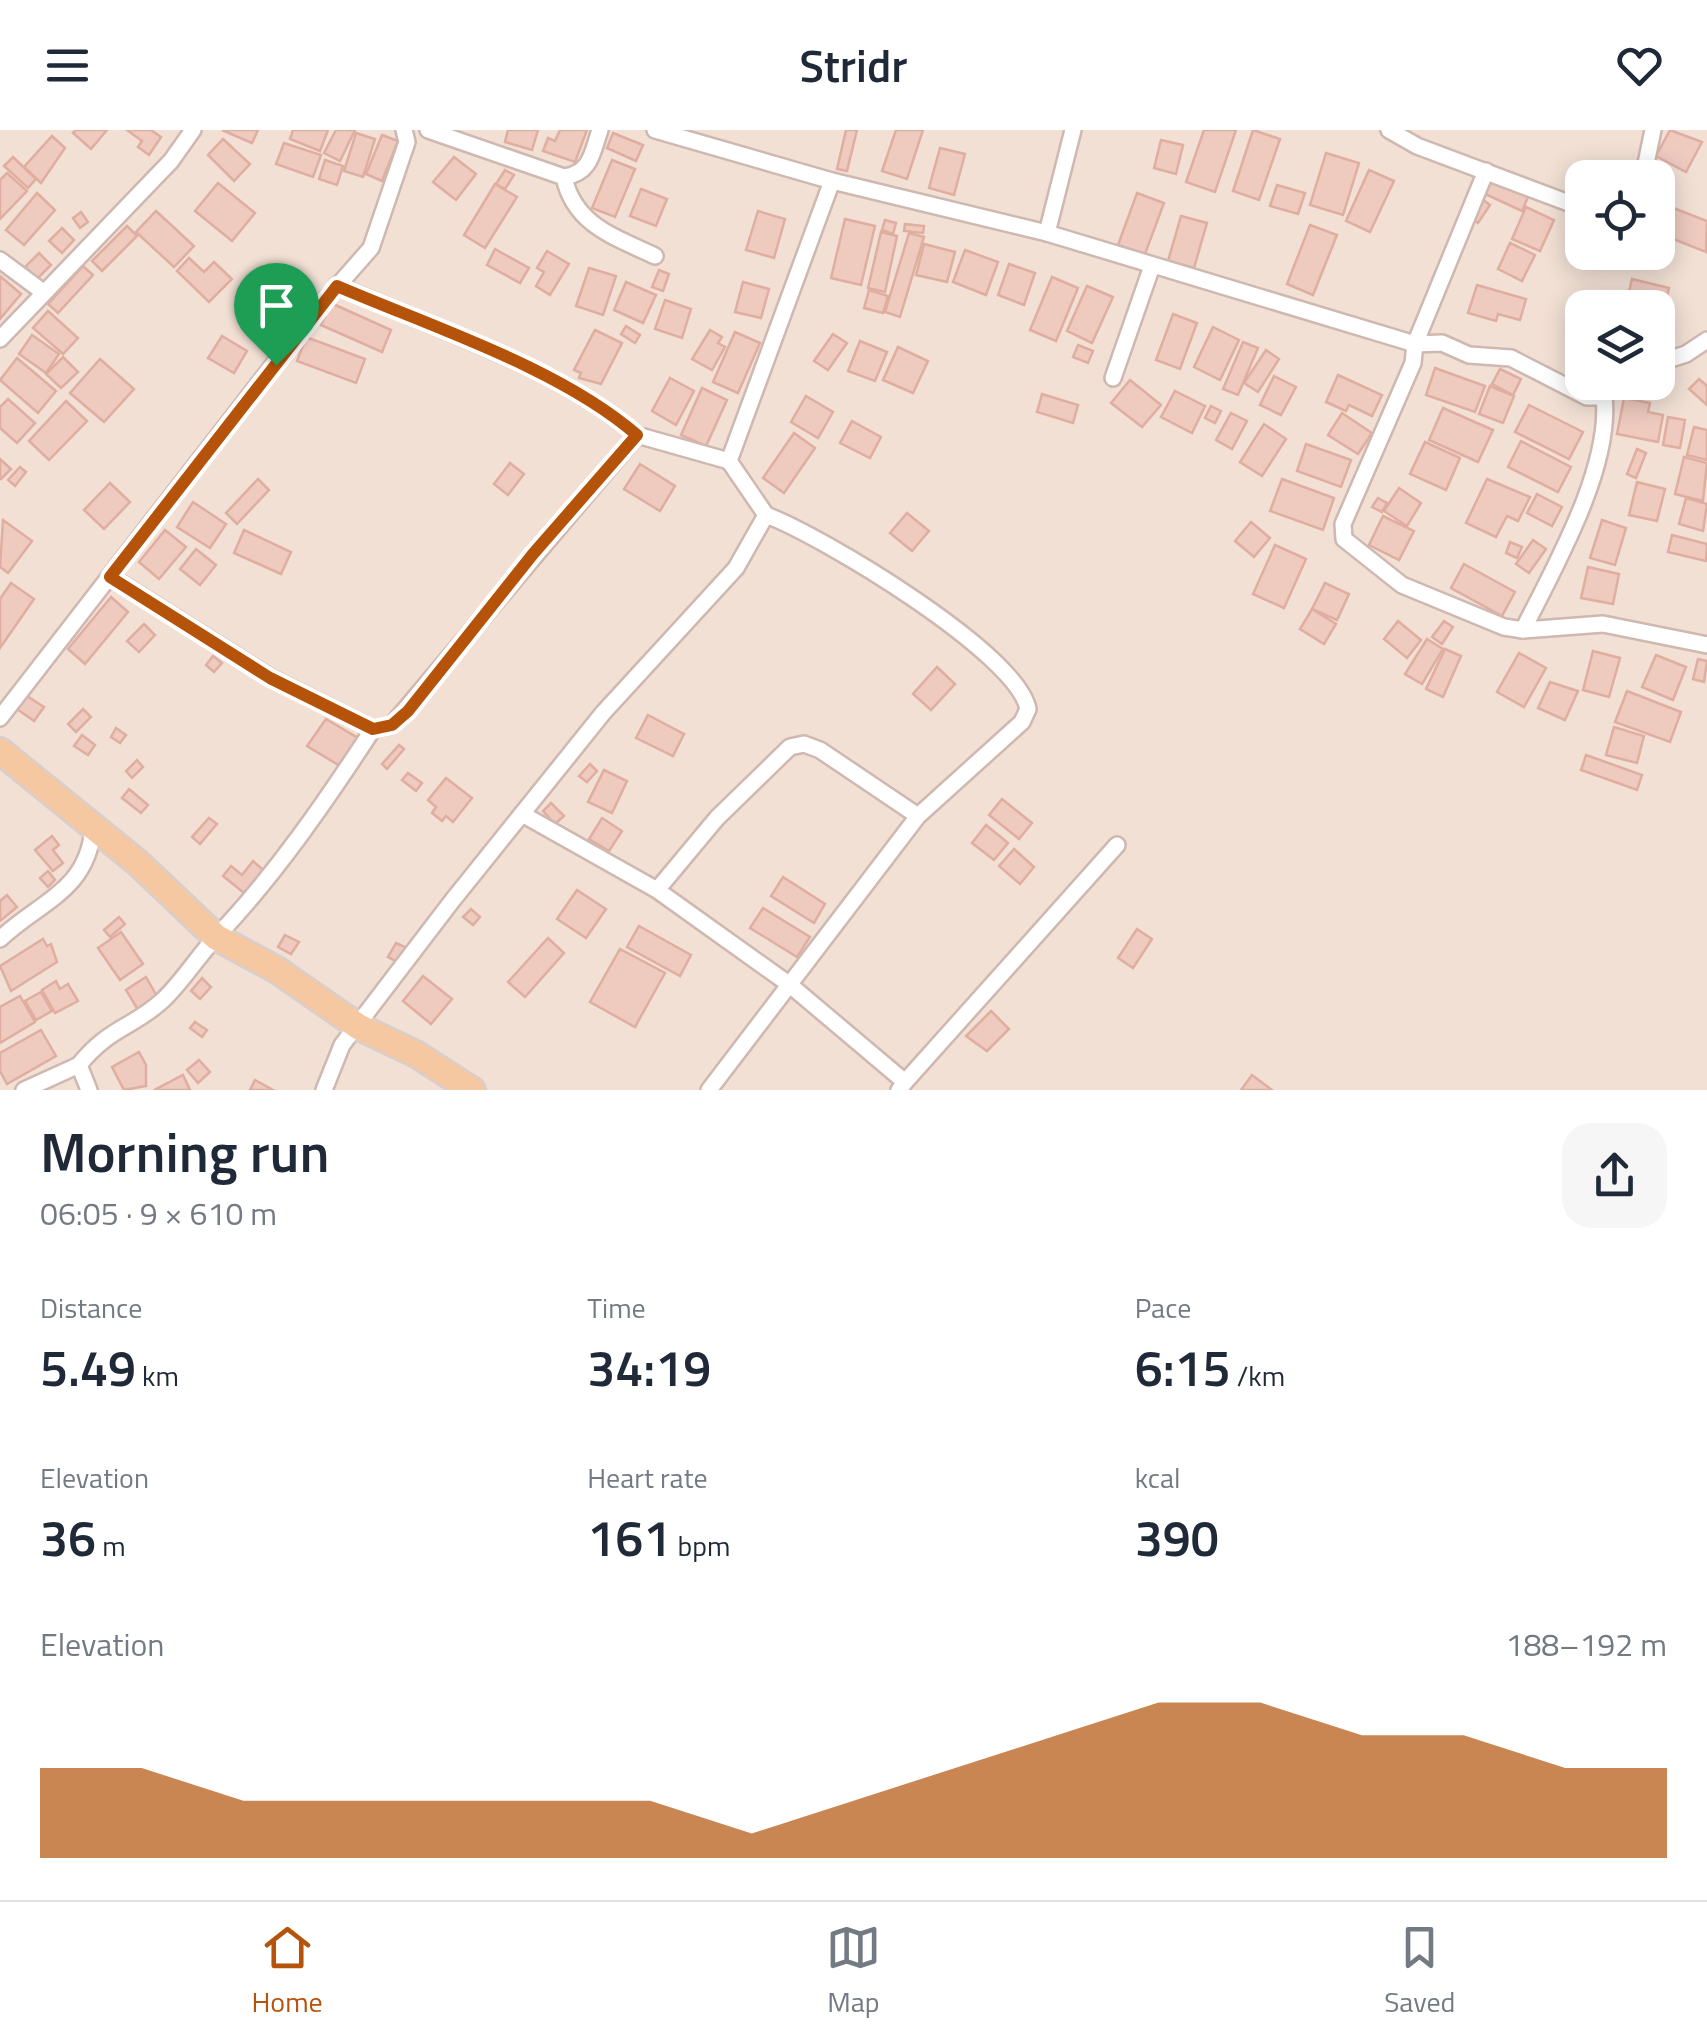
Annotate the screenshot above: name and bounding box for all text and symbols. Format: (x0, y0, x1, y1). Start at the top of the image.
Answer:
text: Stridr (800, 31, 907, 99)
icon: menu (40, 38, 95, 93)
icon: heart (1612, 38, 1667, 93)
map controls (1565, 160, 1675, 400)
button: locate (1565, 160, 1675, 270)
pin (234, 263, 319, 366)
icon: arrive (249, 278, 304, 333)
button: layers (1565, 290, 1675, 400)
text: Morning run (40, 1110, 329, 1193)
button: share (1562, 1123, 1667, 1228)
text: 06:05 · 9 × 610 m (40, 1189, 277, 1237)
text: Distance (40, 1286, 142, 1329)
text: Time (587, 1286, 646, 1329)
text: Pace (1135, 1286, 1191, 1329)
text: 5.49 (40, 1329, 136, 1405)
text: 34:19 (587, 1329, 711, 1405)
text: 6:15 (1135, 1329, 1231, 1405)
text: km (136, 1354, 179, 1397)
text: /km (1231, 1354, 1285, 1397)
text: Elevation (40, 1456, 149, 1499)
text: Heart rate (587, 1456, 708, 1499)
text: kcal (1135, 1456, 1180, 1499)
text: 36 (40, 1499, 96, 1575)
text: 161 (587, 1499, 671, 1575)
text: 390 (1135, 1499, 1219, 1575)
text: m (96, 1524, 126, 1567)
text: bpm (671, 1524, 730, 1567)
text: Elevation (40, 1620, 164, 1668)
text: 188–192 m (1505, 1620, 1667, 1668)
tab: Home (252, 1920, 323, 2023)
tab: Map (826, 1920, 881, 2023)
tab: Saved (1384, 1920, 1455, 2023)

